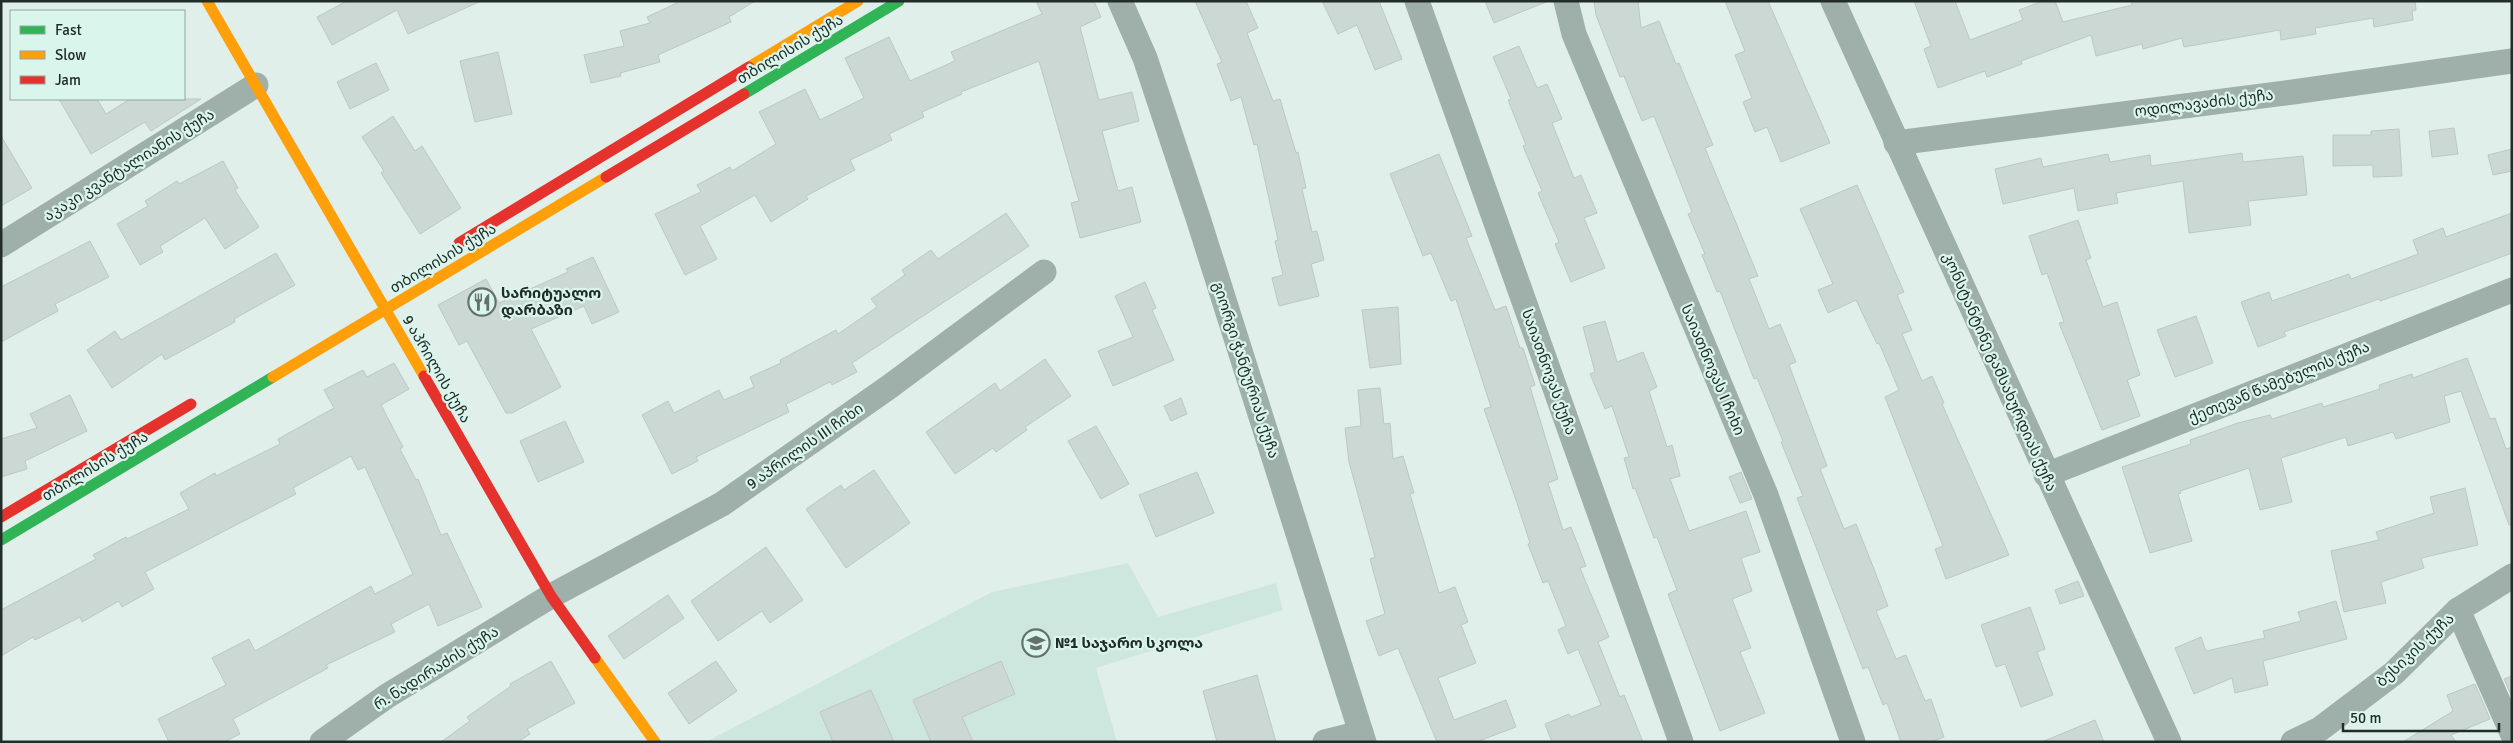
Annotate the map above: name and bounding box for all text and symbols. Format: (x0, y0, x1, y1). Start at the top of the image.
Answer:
legend (10, 10, 185, 100)
street label: თბილისის ქუჩა (734, 10, 846, 88)
text: Fast (55, 21, 82, 39)
text: Slow (55, 46, 86, 64)
text: Jam (55, 71, 81, 89)
street label: ოდილავაძის ქუჩა (2133, 86, 2275, 120)
street label: აკაკი კვანტალიანის ქუჩა (40, 105, 218, 225)
street label: თბილისის ქუჩა (387, 219, 499, 297)
street label: კონსტანტინე გამსახურდიას ქუჩა (1939, 250, 2061, 494)
street label: გიორგი ჭანტურიას ქუჩა (1209, 280, 1283, 460)
place label: სარიტუალო დარბაზი (501, 284, 601, 319)
restaurant icon: სარიტუალო დარბაზი (467, 287, 497, 317)
street label: საიათნოვას I ჩიხი (1677, 302, 1749, 438)
street label: საიათნოვას ქუჩა (1518, 307, 1580, 437)
street label: 9 აპრილის ქუჩა (399, 312, 475, 426)
street label: ქეთევან წამებულის ქუჩა (2186, 337, 2372, 427)
street label: 9 აპრილის III ჩიხი (743, 399, 867, 493)
street label: თბილისის ქუჩა (39, 427, 151, 505)
street label: ბესიკის ქუჩა (2372, 609, 2458, 691)
street label: რ. ნადირაძის ქუჩა (370, 622, 502, 714)
school or university icon: №1 საჯარო სკოლა (1021, 628, 1051, 658)
place label: №1 საჯარო სკოლა (1055, 634, 1203, 652)
scale bar (2343, 700, 2499, 732)
text: 50 m (2350, 709, 2381, 727)

